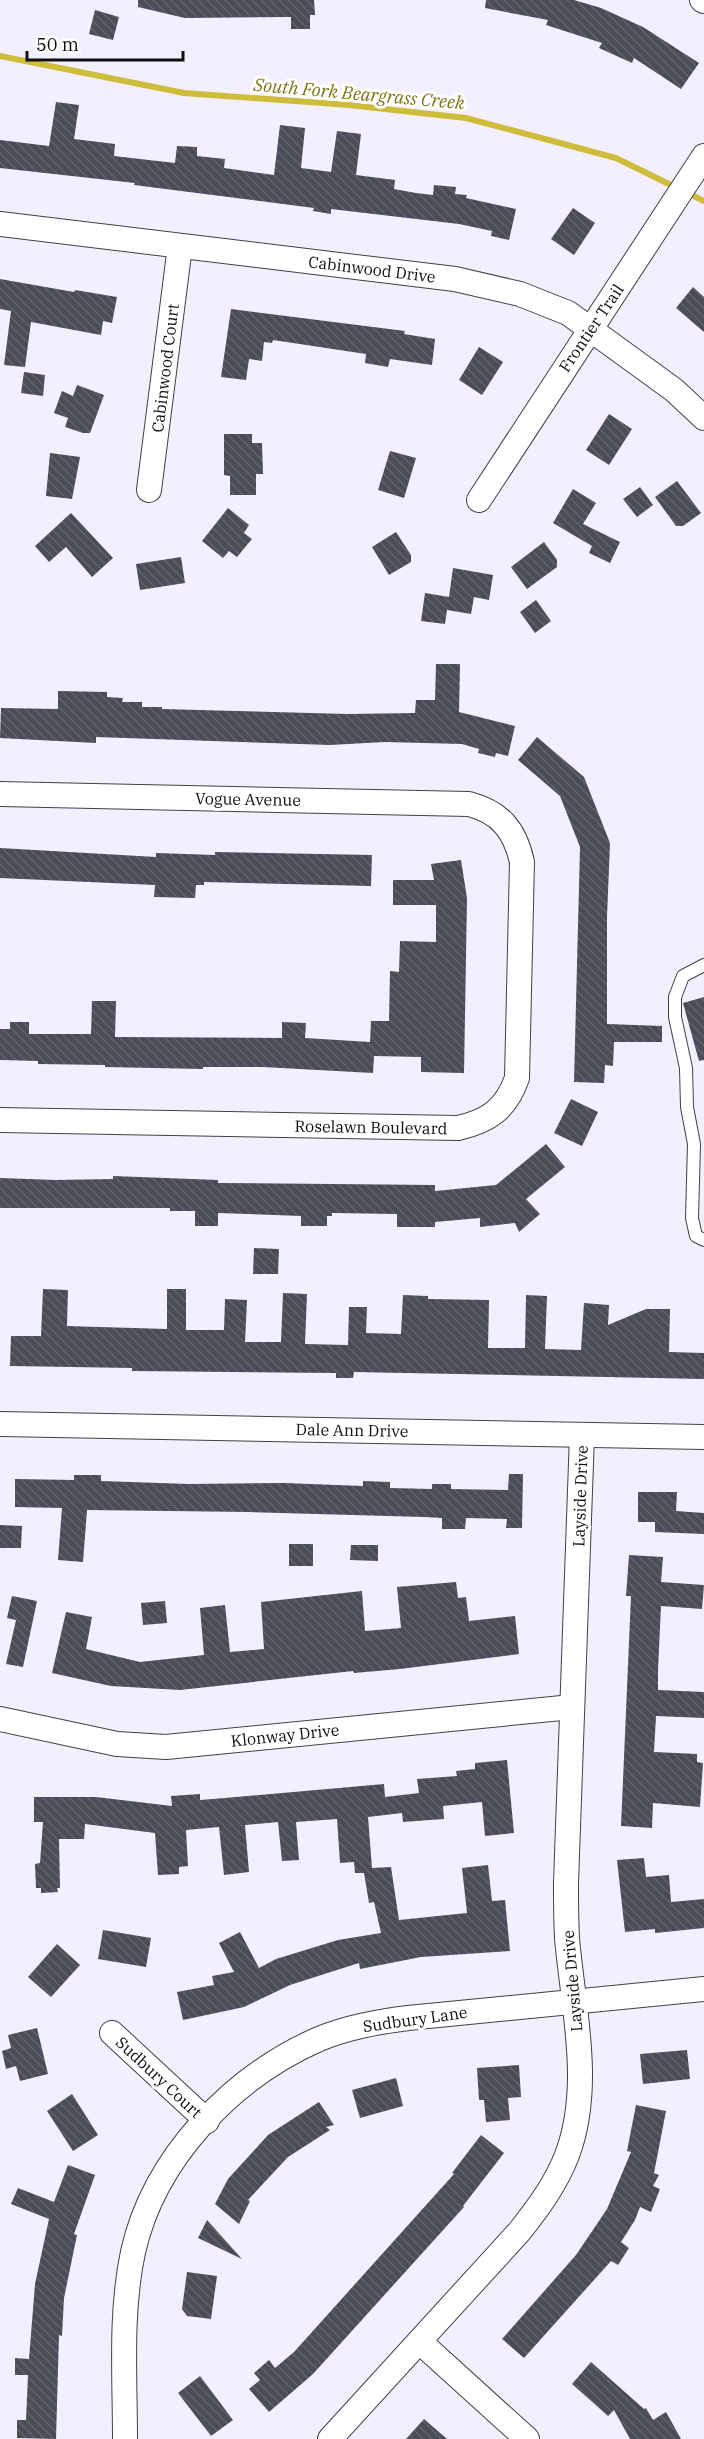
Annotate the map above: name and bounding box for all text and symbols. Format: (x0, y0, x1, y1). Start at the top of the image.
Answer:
scale bar (27, 24, 183, 62)
text: 50 m (36, 33, 79, 56)
water label: South Fork Beargrass Creek (251, 73, 466, 114)
street label: Cabinwood Drive (307, 251, 437, 287)
street label: Frontier Trail (554, 280, 628, 376)
street label: Cabinwood Court (147, 302, 183, 434)
street label: Vogue Avenue (195, 788, 301, 810)
street label: Roselawn Boulevard (295, 1116, 448, 1138)
street label: Dale Ann Drive (296, 1419, 408, 1441)
street label: Layside Drive (568, 1445, 592, 1547)
street label: Klonway Drive (230, 1719, 340, 1751)
street label: Layside Drive (558, 1929, 586, 2033)
street label: Sudbury Lane (361, 2002, 469, 2036)
street label: Sudbury Court (112, 2032, 206, 2122)

